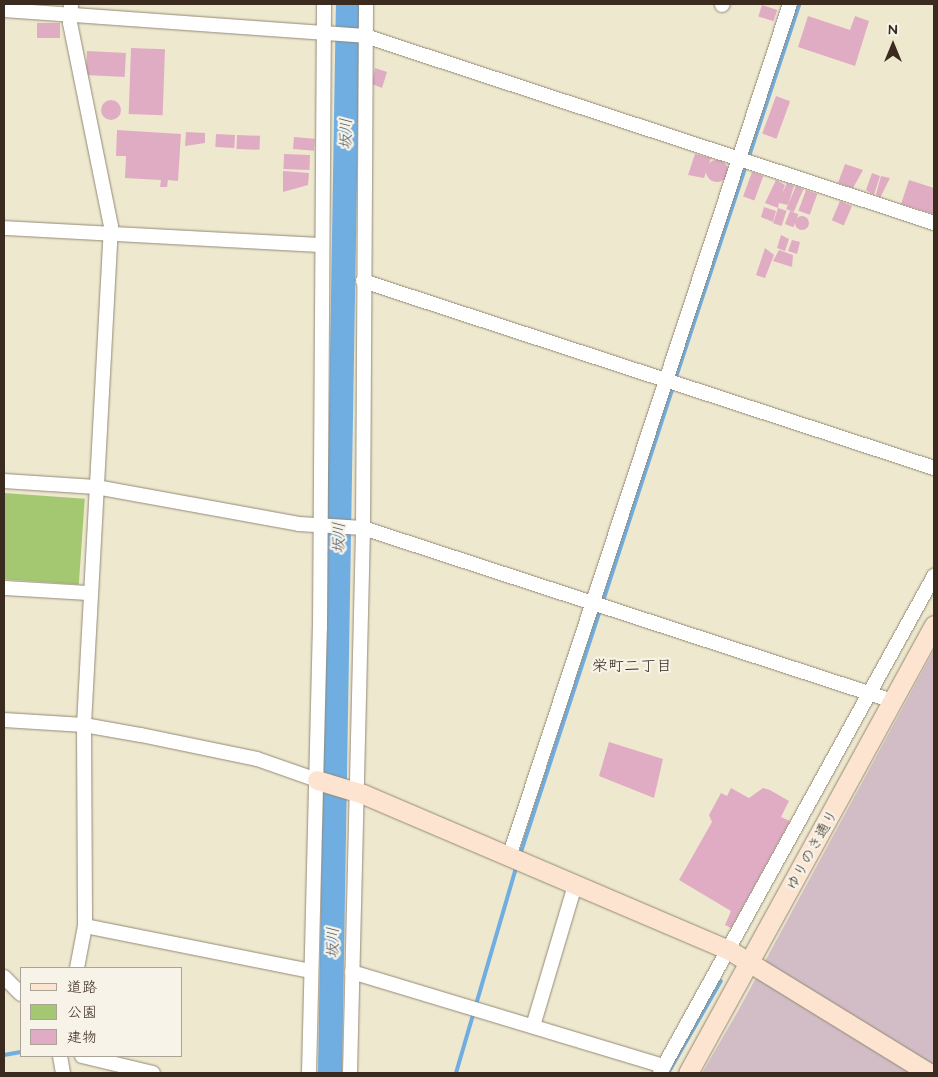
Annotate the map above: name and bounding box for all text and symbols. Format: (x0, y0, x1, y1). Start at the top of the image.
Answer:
north arrow (868, 20, 918, 70)
text: N (889, 20, 897, 40)
water label: 坂川 (336, 118, 356, 150)
water label: 坂川 (329, 522, 349, 554)
district label: 栄町二丁目 (592, 656, 672, 676)
street label: ゆりのき通り (782, 806, 842, 894)
water label: 坂川 (323, 927, 343, 959)
legend (20, 967, 182, 1057)
text: 道路 (67, 977, 97, 998)
text: 公園 (67, 1002, 97, 1023)
text: 建物 (67, 1027, 97, 1048)

